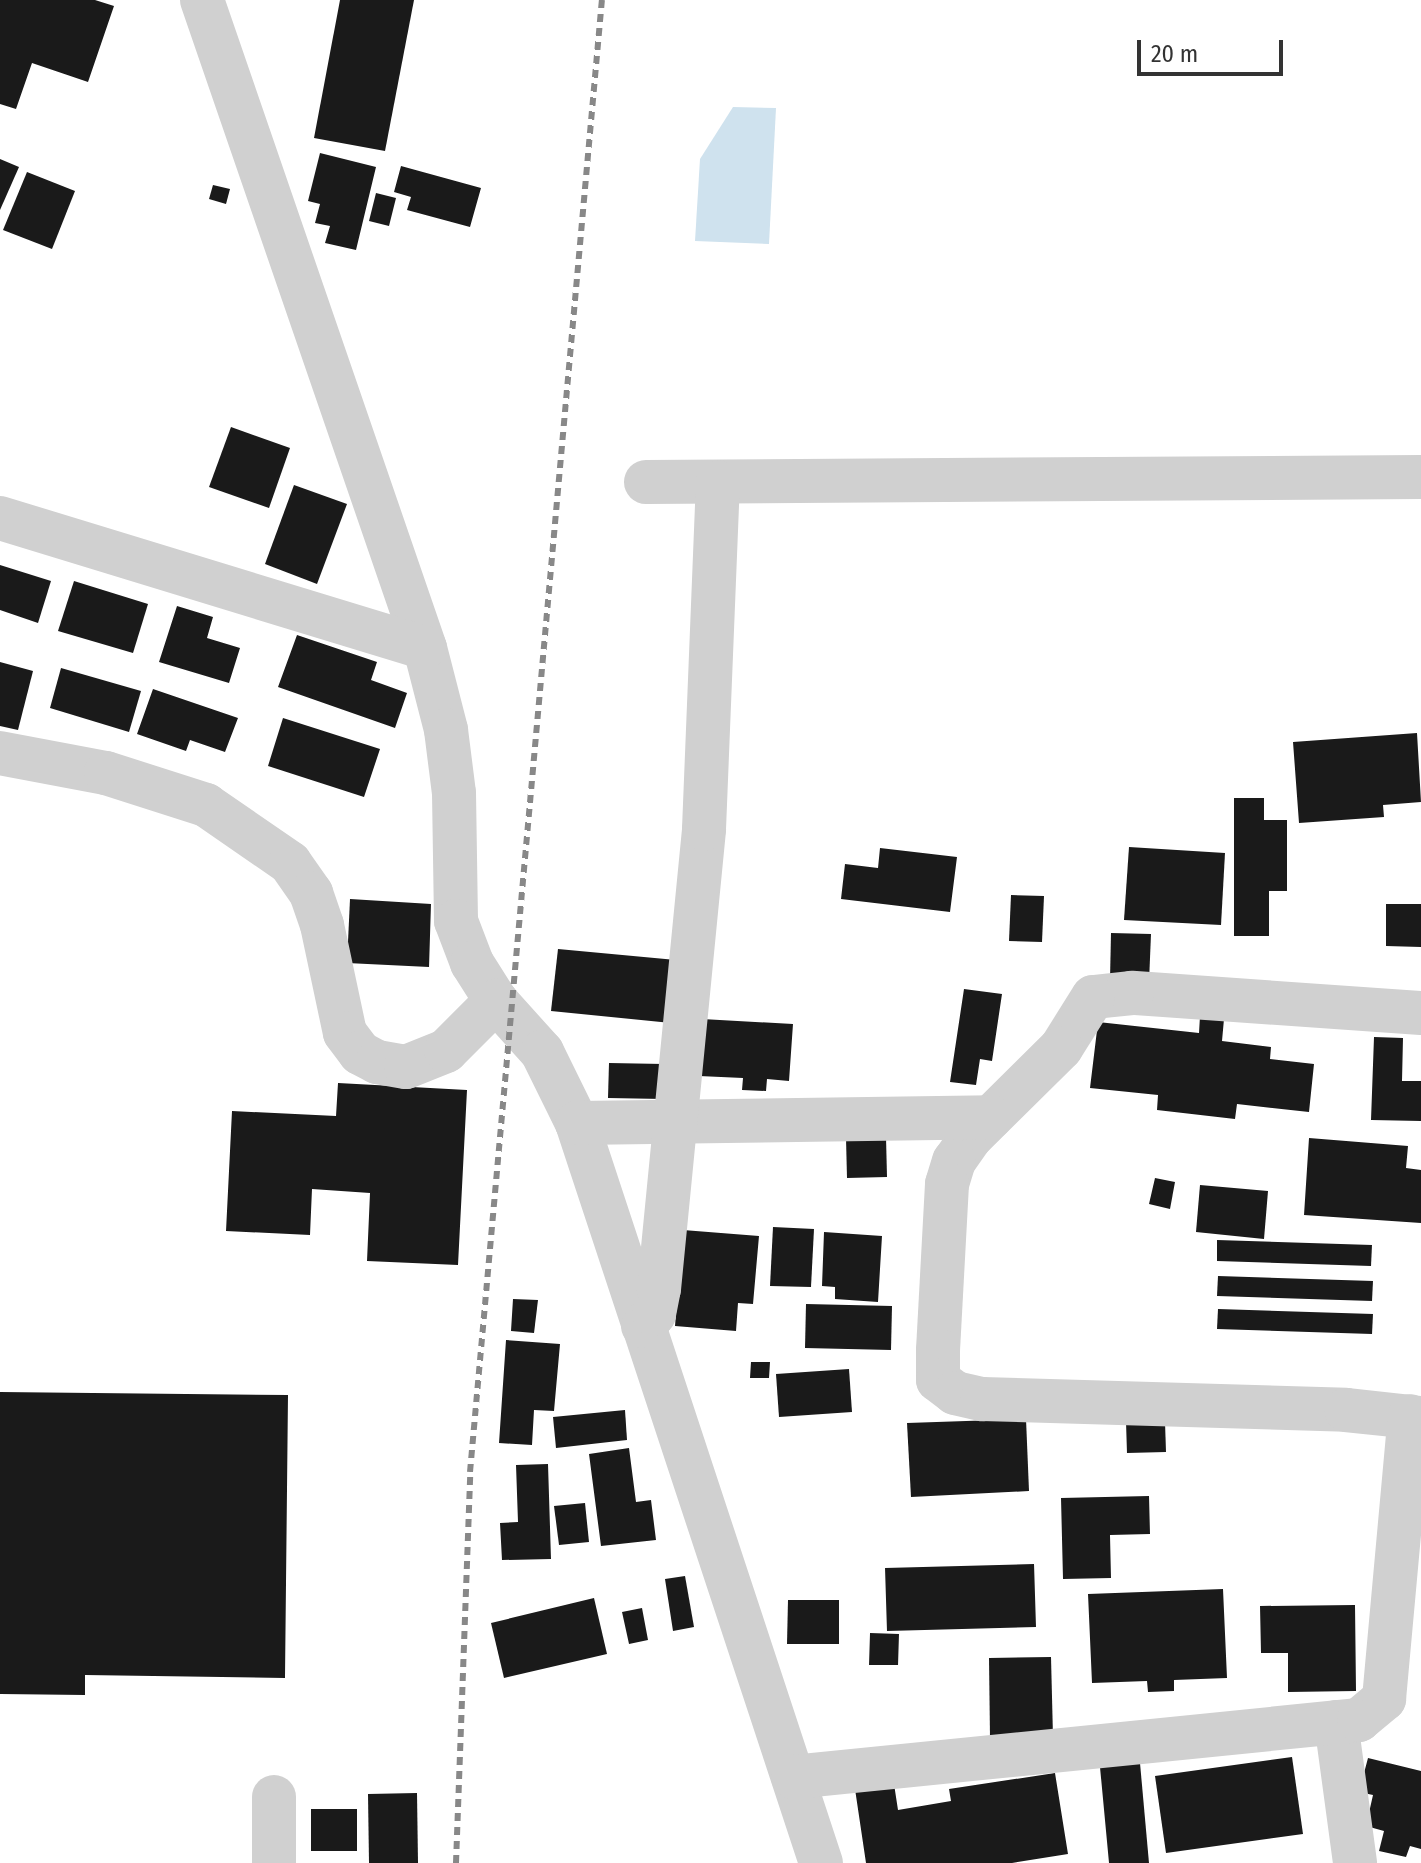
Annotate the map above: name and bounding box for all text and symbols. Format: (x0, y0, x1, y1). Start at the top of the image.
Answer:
scale bar (1141, 24, 1287, 74)
text: 20 m (1151, 40, 1198, 68)

